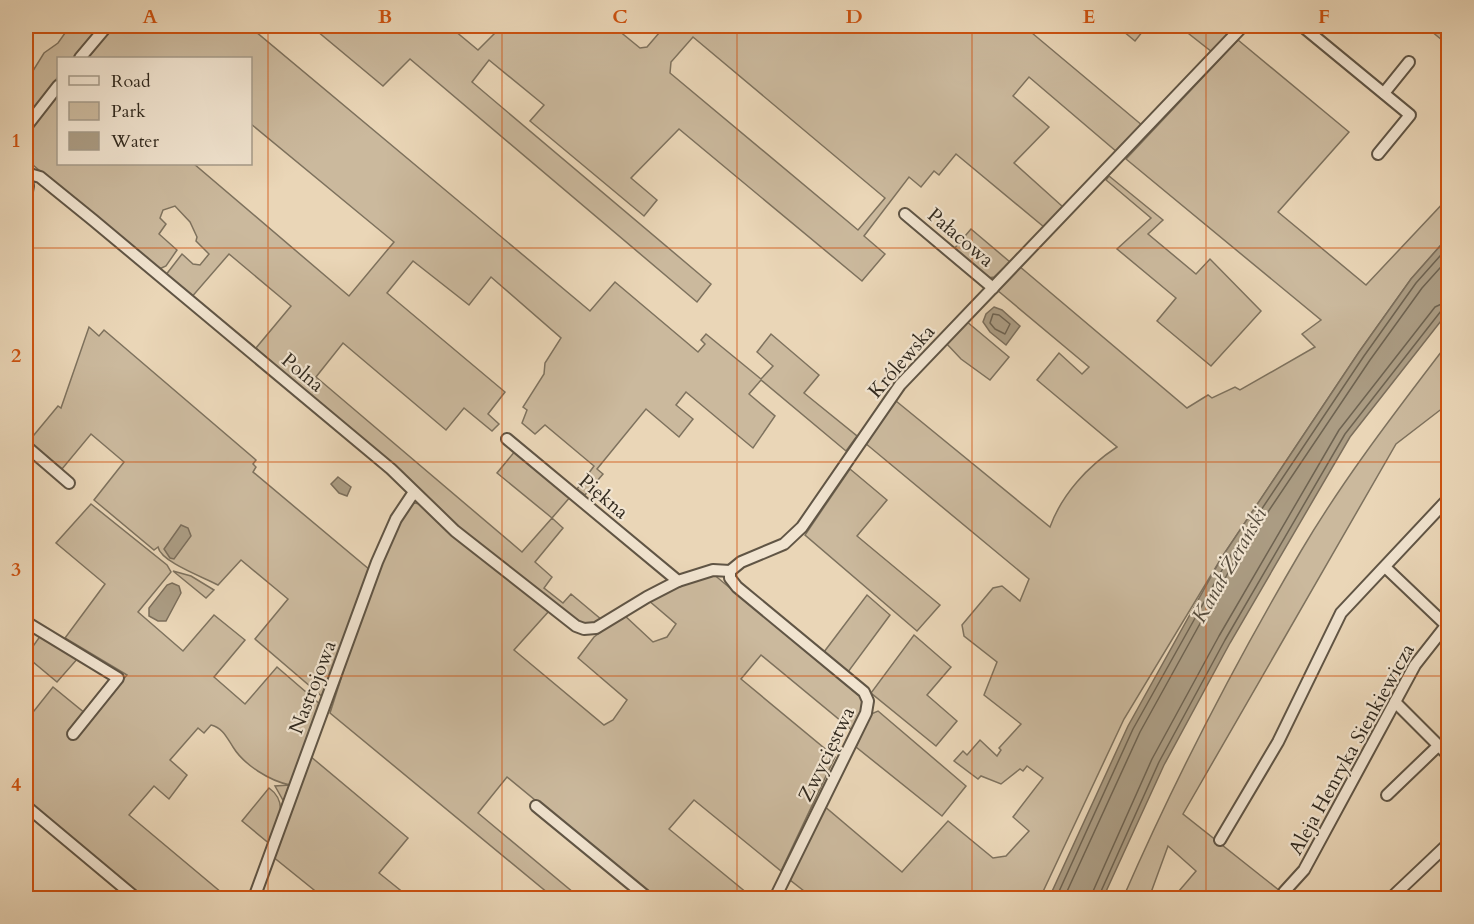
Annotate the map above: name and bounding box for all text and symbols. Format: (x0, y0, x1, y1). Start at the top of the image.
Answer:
text: A (142, 3, 158, 30)
text: B (378, 3, 392, 30)
text: C (612, 3, 628, 30)
text: D (845, 3, 863, 30)
text: E (1083, 3, 1095, 30)
text: F (1318, 3, 1330, 30)
legend (57, 57, 252, 165)
text: Road (111, 69, 151, 94)
text: Park (111, 99, 146, 124)
text: 1 (11, 127, 21, 154)
text: Water (110, 129, 160, 154)
street label: Pałacowa (922, 202, 1000, 273)
street label: Królewska (862, 319, 941, 404)
text: 2 (11, 342, 21, 369)
street label: Polna (276, 347, 330, 398)
street label: Piękna (573, 468, 635, 525)
water label: Kanał Żerański (1185, 502, 1274, 628)
text: 3 (11, 556, 21, 583)
street label: Nastrojowa (282, 636, 343, 738)
street label: Aleja Henryka Sienkiewicza (1282, 638, 1421, 860)
street label: Zwycięstwa (792, 702, 861, 806)
text: 4 (11, 771, 21, 798)

